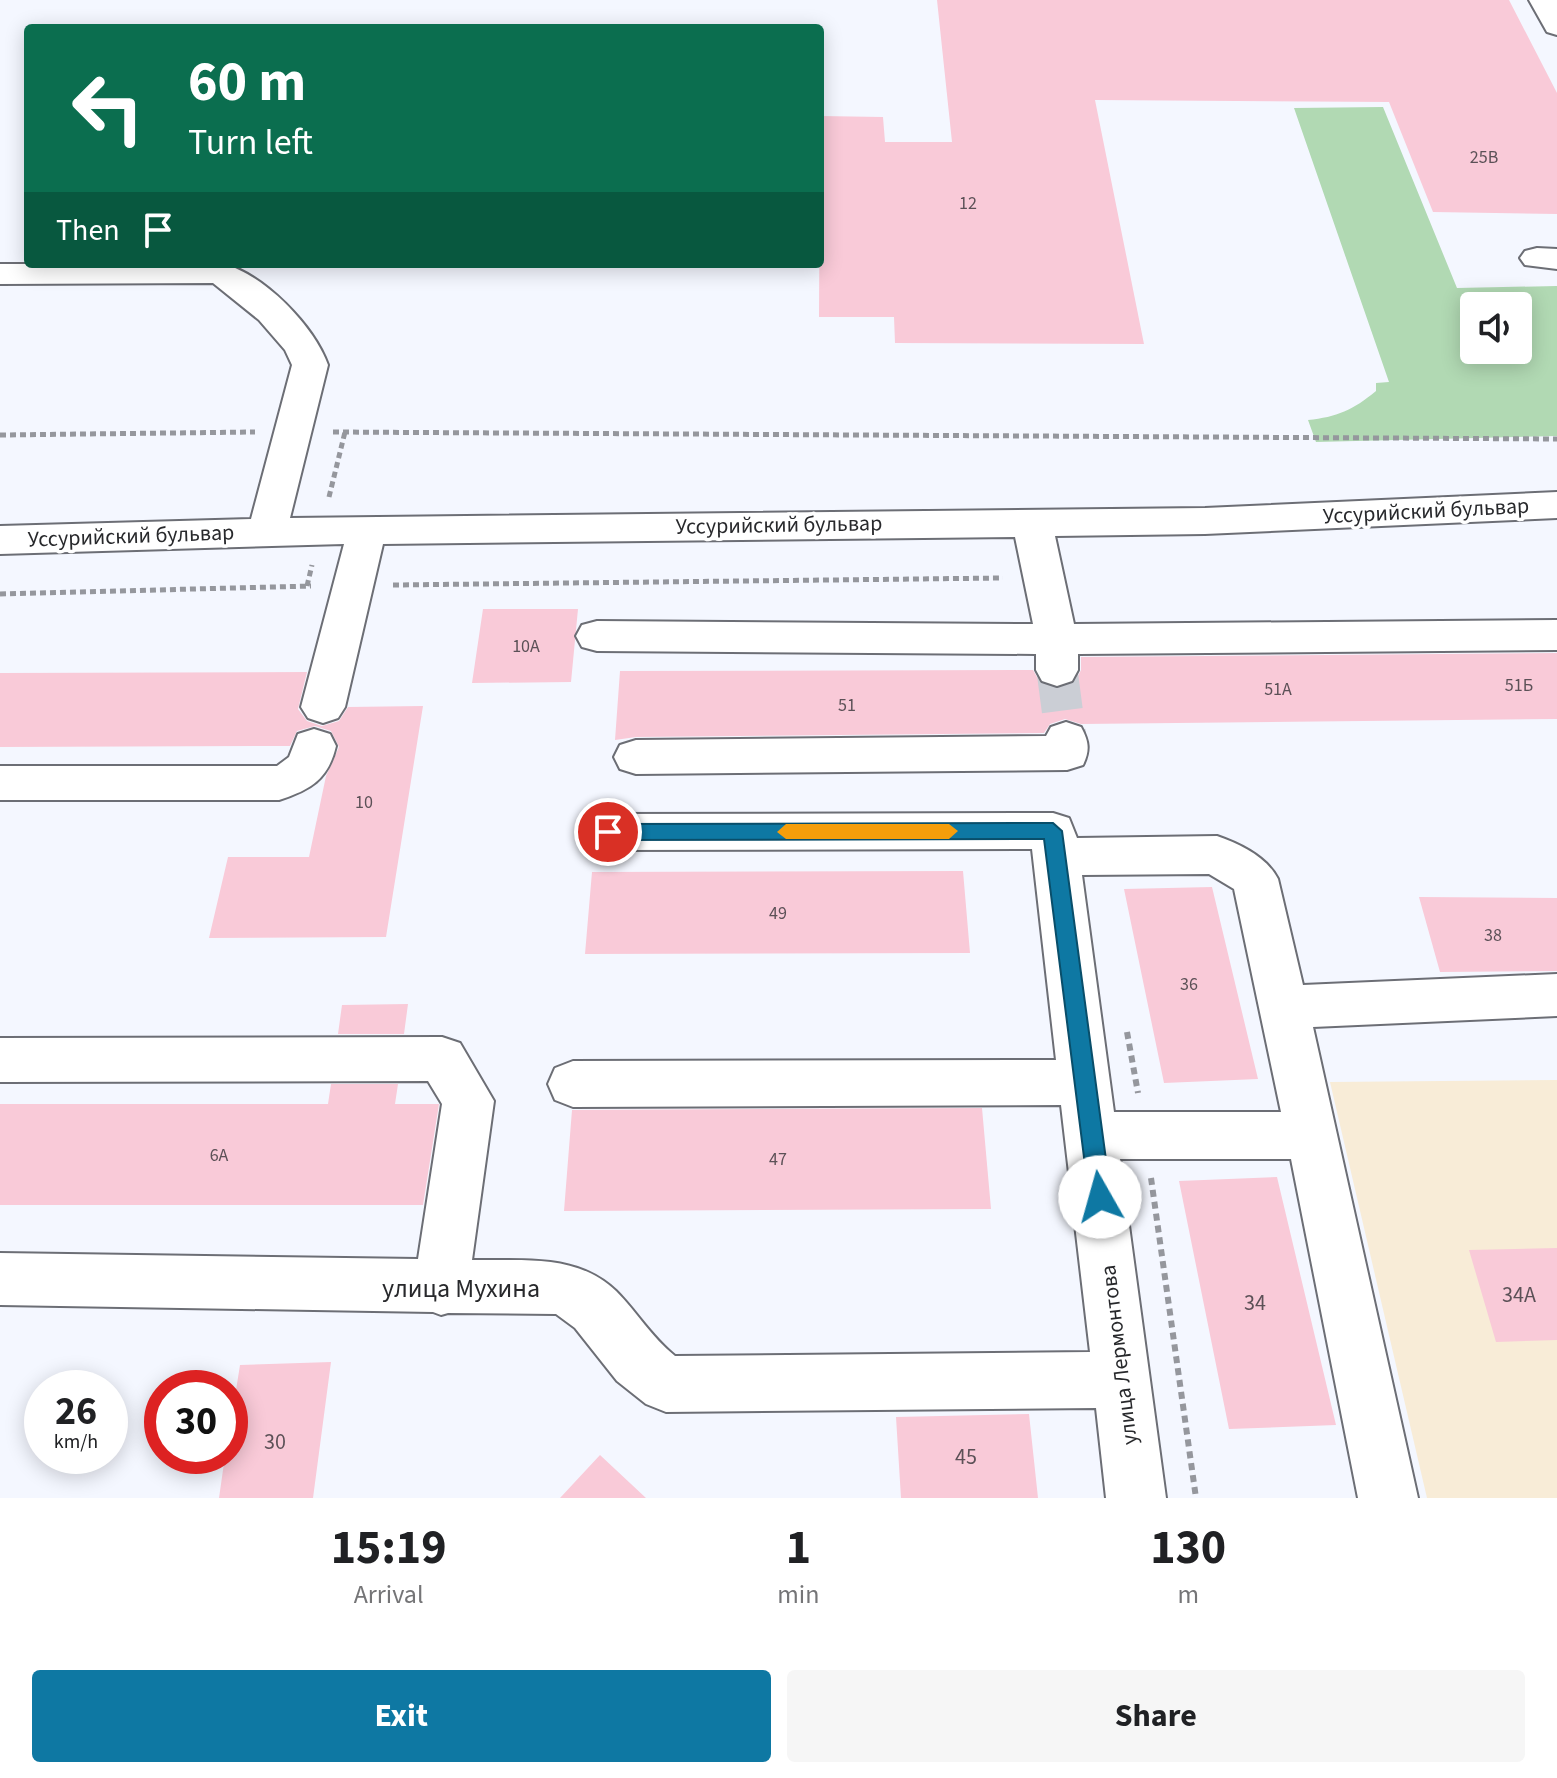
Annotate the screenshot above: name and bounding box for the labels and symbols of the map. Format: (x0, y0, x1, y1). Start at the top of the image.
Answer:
house number: 25В (1470, 145, 1498, 170)
house number: 12 (959, 191, 977, 216)
street label: Уссурийский бульвар (1322, 490, 1530, 532)
street label: Уссурийский бульвар (675, 507, 883, 543)
street label: Уссурийский бульвар (27, 516, 235, 556)
house number: 10А (512, 634, 540, 659)
house number: 51Б (1505, 673, 1533, 698)
house number: 51А (1264, 677, 1292, 702)
house number: 51 (838, 693, 856, 718)
house number: 10 (355, 790, 373, 815)
pin (574, 798, 642, 866)
house number: 49 (769, 901, 787, 926)
house number: 38 (1484, 923, 1502, 948)
house number: 36 (1180, 972, 1198, 997)
house number: 6А (210, 1143, 229, 1168)
house number: 47 (769, 1147, 787, 1172)
position arrow (1058, 1155, 1142, 1239)
street label: улица Лермонтова (1092, 1263, 1146, 1447)
street label: улица Мухина (382, 1270, 540, 1307)
house number: 34А (1502, 1279, 1536, 1311)
house number: 34 (1244, 1287, 1266, 1319)
speed limit sign: 30 (144, 1370, 248, 1474)
house number: 30 (264, 1426, 286, 1458)
house number: 45 (955, 1441, 977, 1473)

